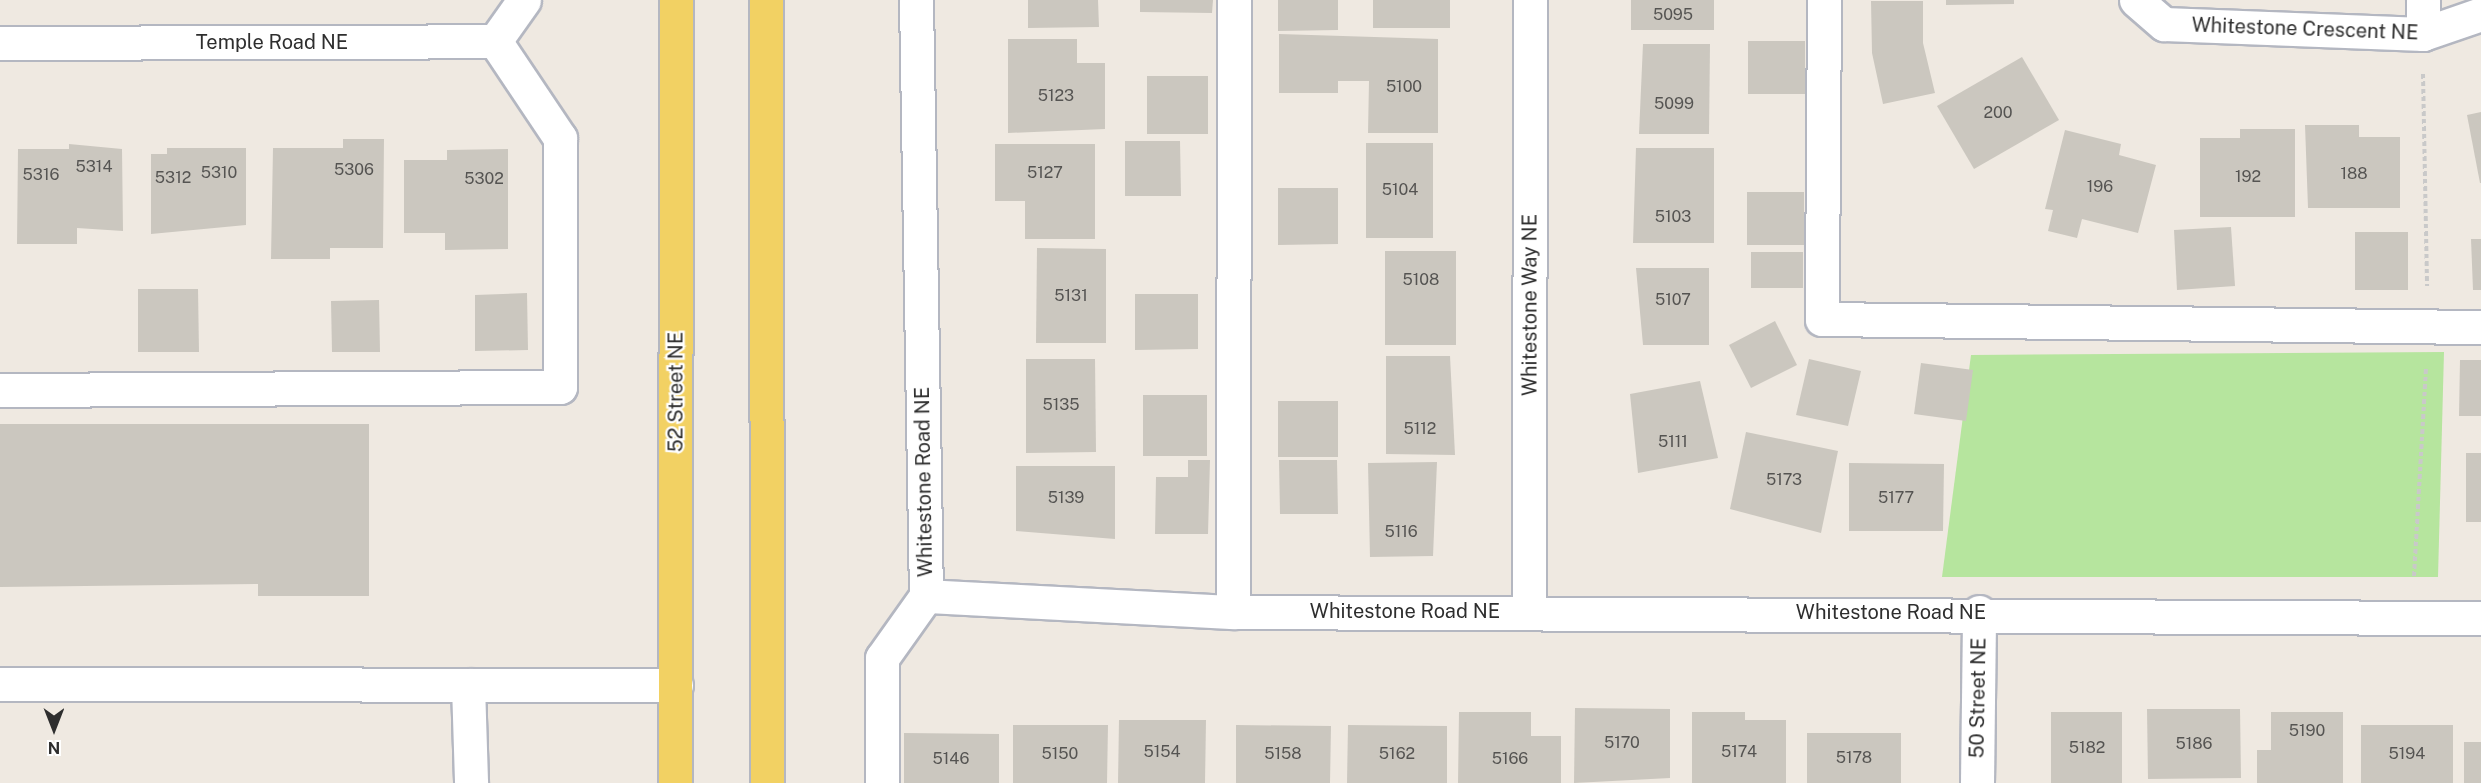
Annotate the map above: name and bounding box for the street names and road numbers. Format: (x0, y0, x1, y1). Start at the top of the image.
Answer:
street label: Whitestone Crescent NE (2191, 13, 2419, 45)
street label: Temple Road NE (196, 30, 348, 54)
street label: Whitestone Way NE (1518, 214, 1542, 396)
street label: 52 Street NE (664, 332, 688, 452)
street label: Whitestone Road NE (910, 387, 938, 577)
street label: Whitestone Road NE (1310, 599, 1500, 623)
street label: Whitestone Road NE (1796, 600, 1986, 624)
street label: 50 Street NE (1965, 637, 1991, 759)

